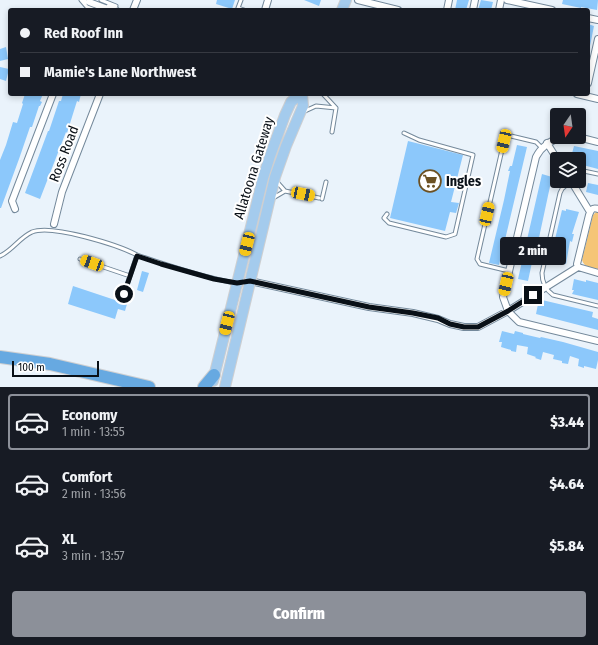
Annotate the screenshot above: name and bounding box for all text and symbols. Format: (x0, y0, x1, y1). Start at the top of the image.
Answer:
text: Red Roof Inn (44, 24, 123, 42)
text: Mamie's Lane Northwest (44, 63, 196, 81)
north arrow (550, 108, 586, 144)
map controls (550, 108, 586, 188)
street label: Allatoona Gateway (230, 114, 278, 221)
street label: Ross Road (46, 123, 82, 185)
car (495, 128, 513, 154)
button: layers (550, 152, 586, 188)
supermarket icon: Ingles (417, 168, 443, 194)
place label: Ingles (446, 173, 481, 190)
car (290, 186, 316, 202)
car (478, 201, 496, 227)
car (238, 231, 256, 257)
callout: 2 min (500, 237, 566, 265)
text: 2 min (519, 243, 547, 258)
car (79, 253, 105, 273)
car (497, 271, 515, 297)
route start (115, 285, 133, 303)
route end (524, 286, 542, 304)
car (218, 310, 236, 336)
scale bar (12, 359, 99, 378)
text: 100 m (18, 361, 45, 374)
icon: car (14, 404, 50, 440)
text: Economy (62, 406, 117, 424)
text: $3.44 (550, 413, 584, 431)
text: 1 min · 13:55 (62, 424, 125, 439)
icon: car (14, 466, 50, 502)
text: Comfort (62, 468, 113, 486)
text: $4.64 (549, 475, 584, 493)
text: 2 min · 13:56 (62, 486, 126, 501)
icon: car (14, 528, 50, 564)
text: XL (62, 530, 77, 548)
text: $5.84 (550, 537, 584, 555)
text: 3 min · 13:57 (62, 548, 125, 563)
button: Confirm (12, 591, 586, 637)

